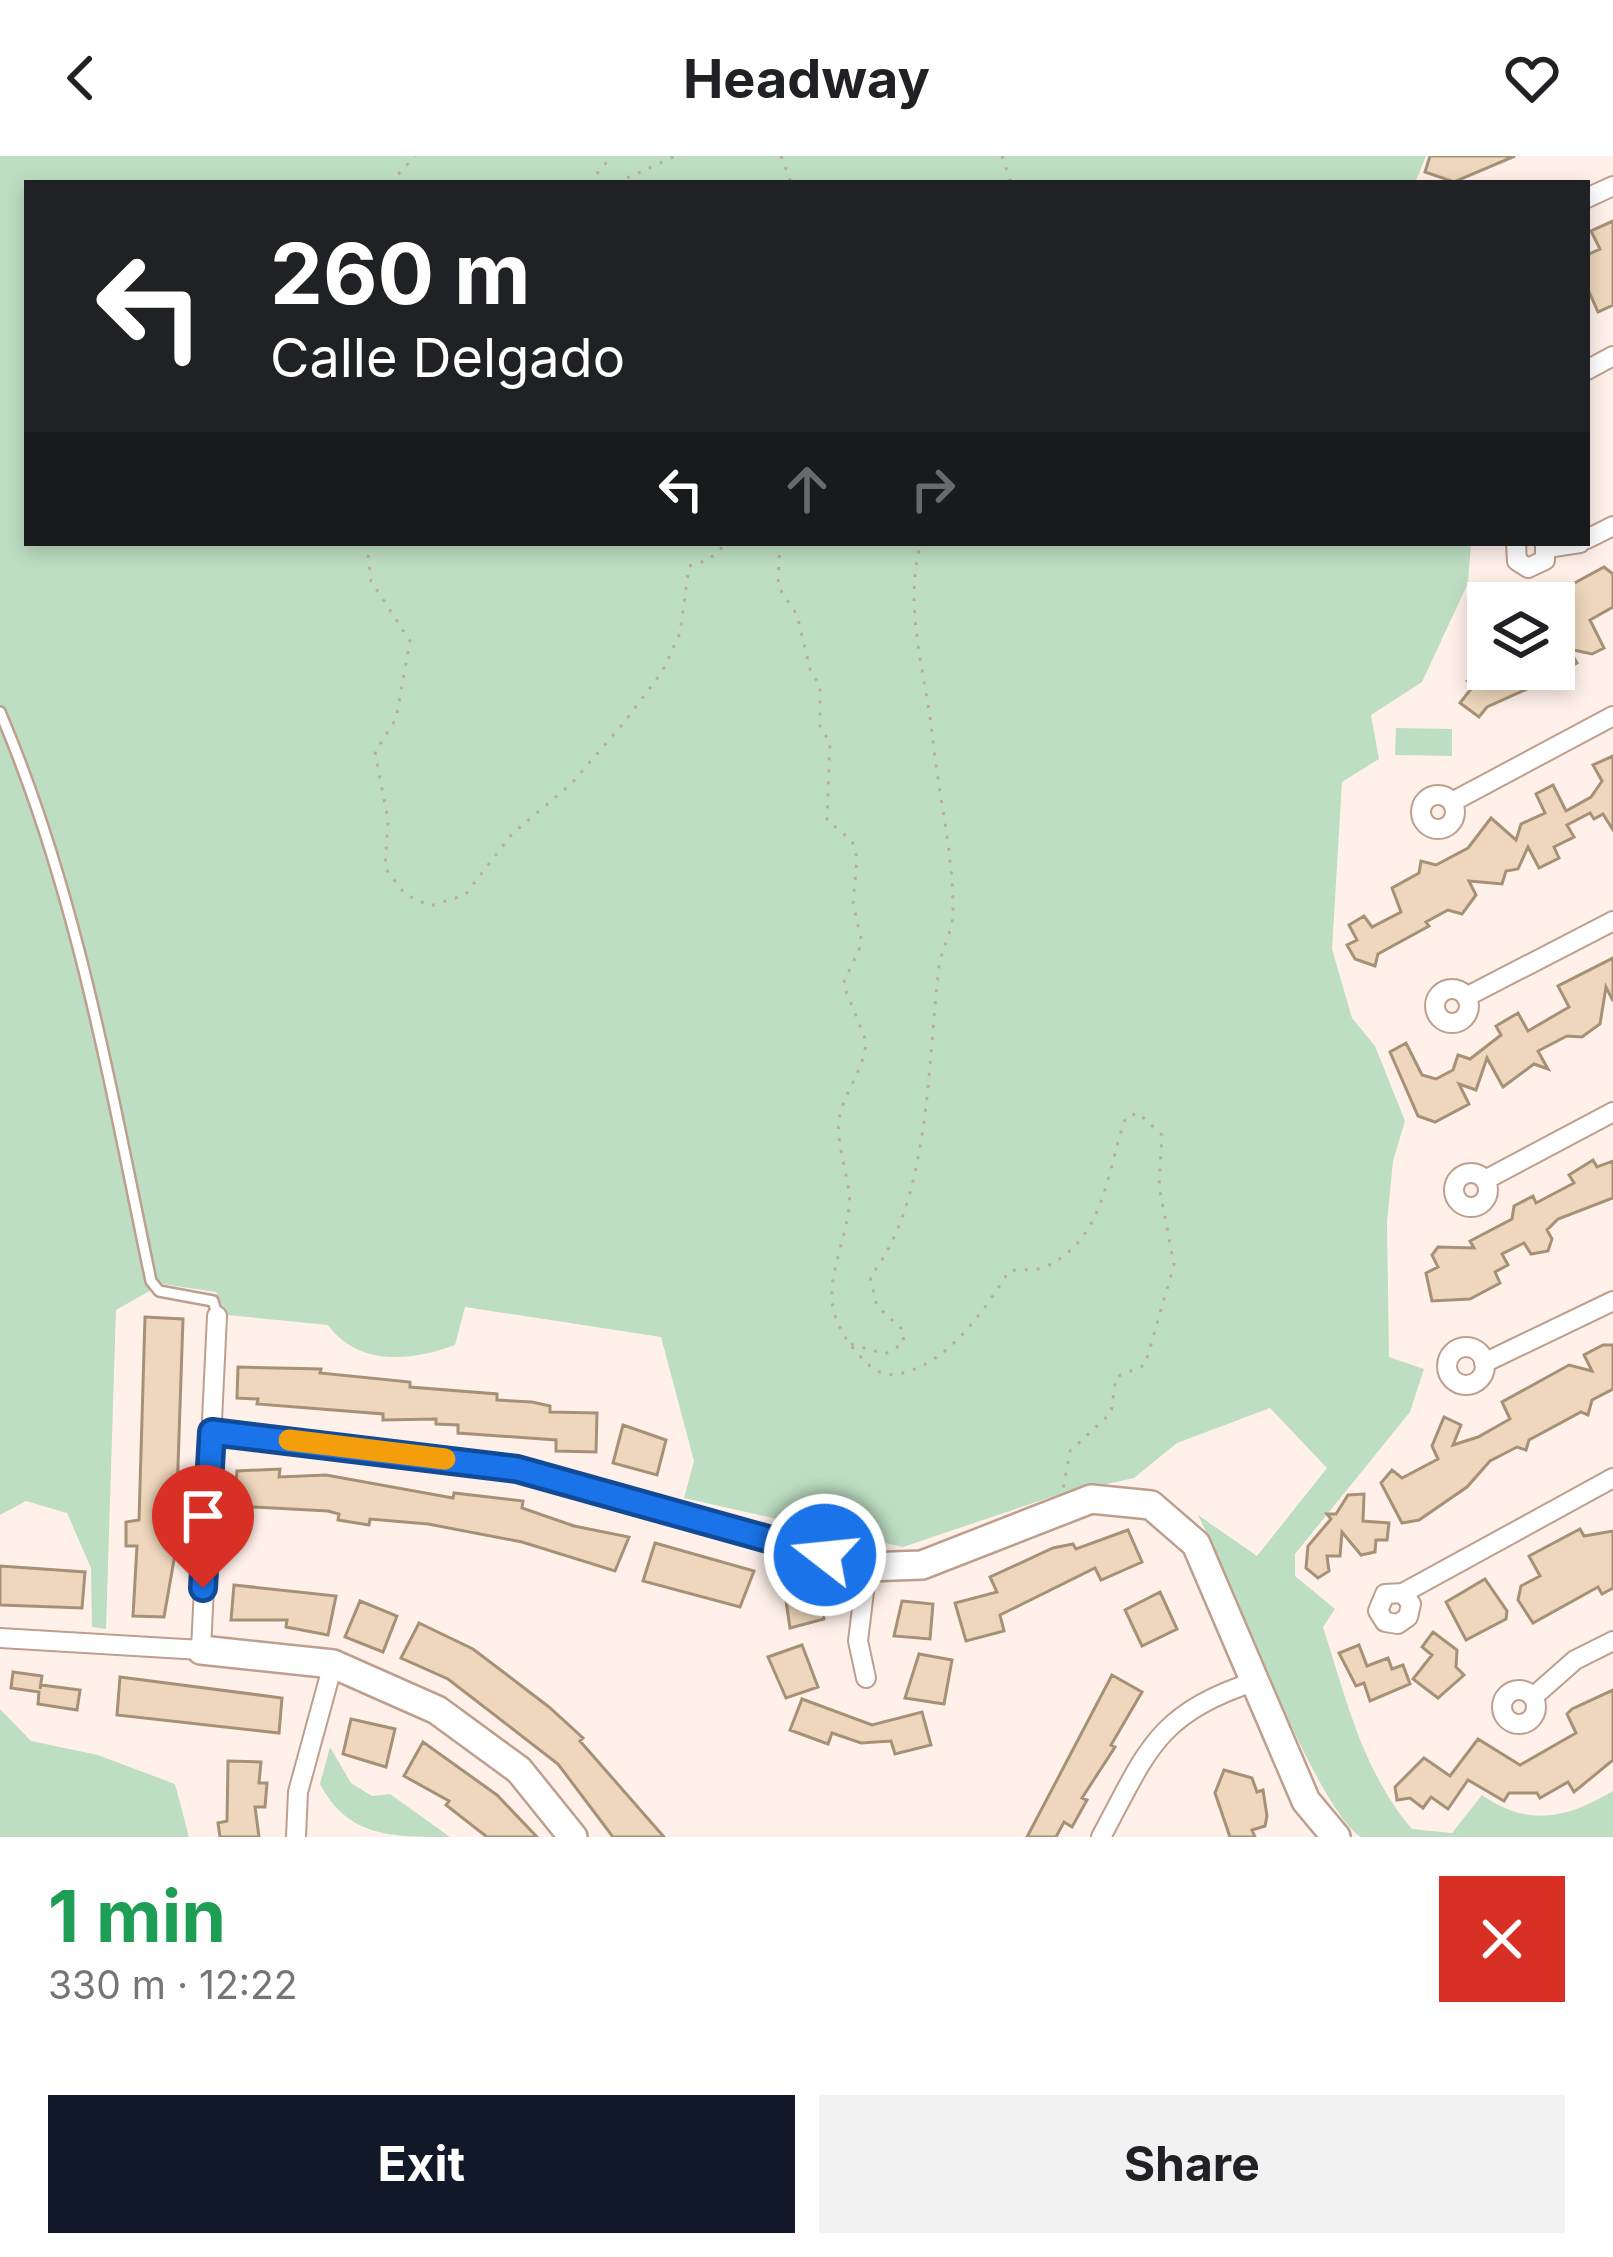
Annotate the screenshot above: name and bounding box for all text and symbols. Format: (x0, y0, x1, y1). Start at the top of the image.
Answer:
icon: back (48, 45, 114, 111)
icon: heart (1499, 45, 1565, 111)
text: Headway (683, 46, 930, 111)
text: 260 m (270, 223, 531, 324)
icon: left (72, 228, 228, 384)
text: Calle Delgado (270, 325, 625, 390)
icon: left (648, 456, 714, 522)
icon: ahead (774, 456, 840, 522)
icon: right (900, 456, 966, 522)
map controls (1467, 582, 1575, 690)
button: layers (1467, 582, 1575, 690)
pin (152, 1465, 254, 1588)
icon: arrive (170, 1483, 236, 1549)
position arrow (762, 1492, 888, 1618)
text: 1 min (48, 1872, 226, 1959)
button: close (1439, 1876, 1565, 2002)
text: 330 m · 12:22 (48, 1961, 298, 2008)
button: Exit (48, 2095, 795, 2233)
button: Share (819, 2095, 1565, 2233)

